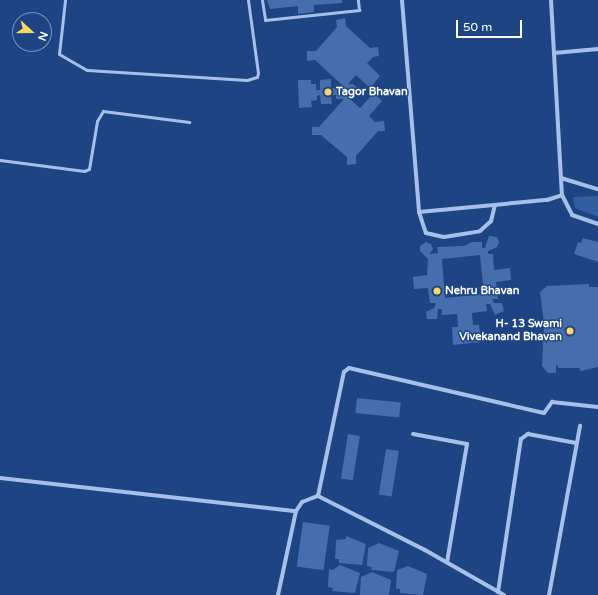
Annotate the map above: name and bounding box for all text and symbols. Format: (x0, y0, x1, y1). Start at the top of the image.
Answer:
north arrow (12, 12, 52, 52)
scale bar (458, 12, 524, 38)
text: 50 m (463, 20, 492, 34)
text: N (35, 30, 50, 43)
place label: Tagor Bhavan (336, 85, 408, 99)
marker: Tagor Bhavan (323, 87, 333, 97)
place label: Nehru Bhavan (445, 284, 519, 298)
marker: Nehru Bhavan (432, 286, 442, 296)
place label: H- 13 Swami Vivekanand Bhavan (459, 318, 562, 344)
marker: H- 13 Swami Vivekanand Bhavan (565, 326, 575, 336)

